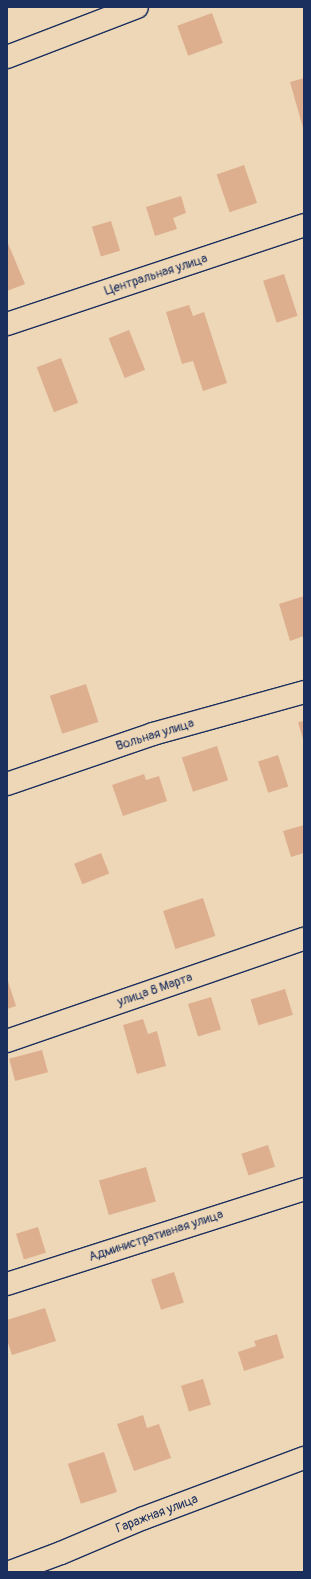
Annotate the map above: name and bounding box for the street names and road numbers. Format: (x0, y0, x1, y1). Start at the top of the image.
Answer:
street label: Центральная улица (102, 251, 210, 299)
street label: Вольная улица (114, 716, 196, 754)
street label: улица 8 Марта (115, 970, 195, 1010)
street label: Административная улица (87, 1207, 225, 1265)
street label: Гаражная улица (114, 1491, 200, 1537)

